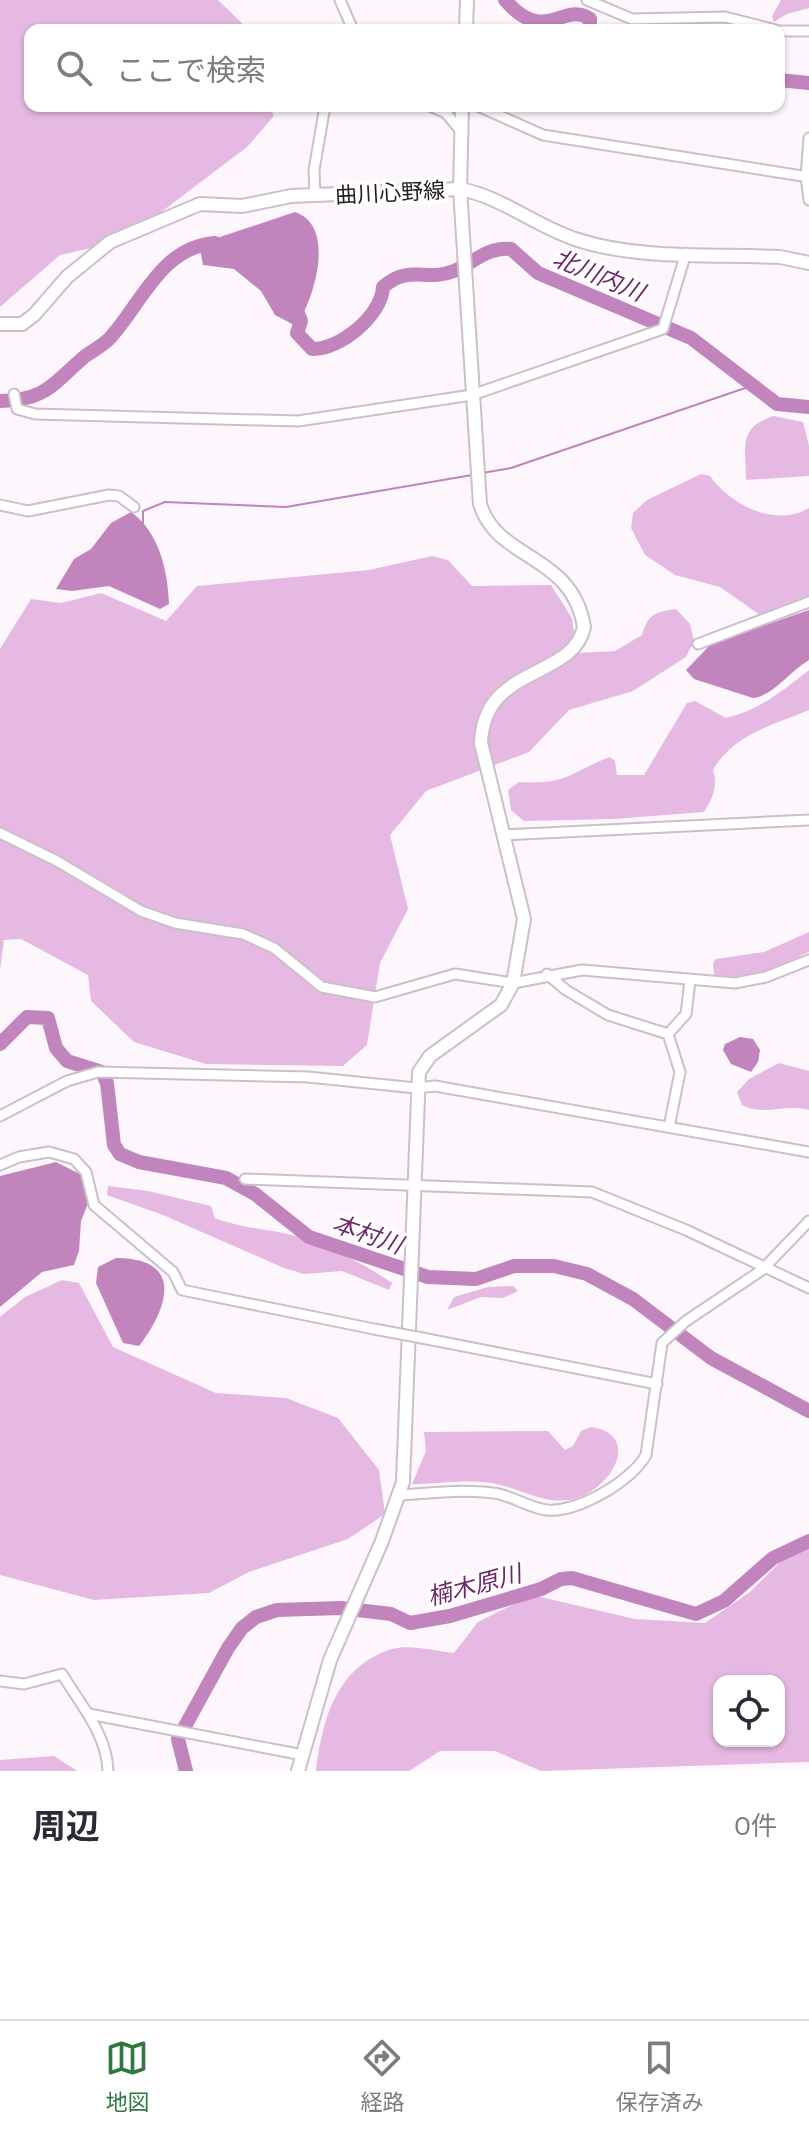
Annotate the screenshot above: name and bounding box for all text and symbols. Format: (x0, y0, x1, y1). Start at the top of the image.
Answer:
search box (24, 24, 785, 112)
icon: search (52, 46, 96, 90)
text: ここで検索 (116, 50, 266, 87)
street label: 曲川心野線 (334, 176, 446, 208)
water label: 北川内川 (549, 242, 652, 307)
water label: 本村川 (329, 1208, 410, 1259)
water label: 楠木原川 (424, 1557, 527, 1610)
map controls (713, 1675, 785, 1747)
button: locate (713, 1675, 785, 1747)
text: 周辺 (32, 1803, 100, 1845)
text: 0件 (734, 1809, 777, 1840)
tab: 地図 (105, 2036, 150, 2116)
tab: 経路 (360, 2036, 405, 2116)
tab: 保存済み (615, 2036, 704, 2116)

